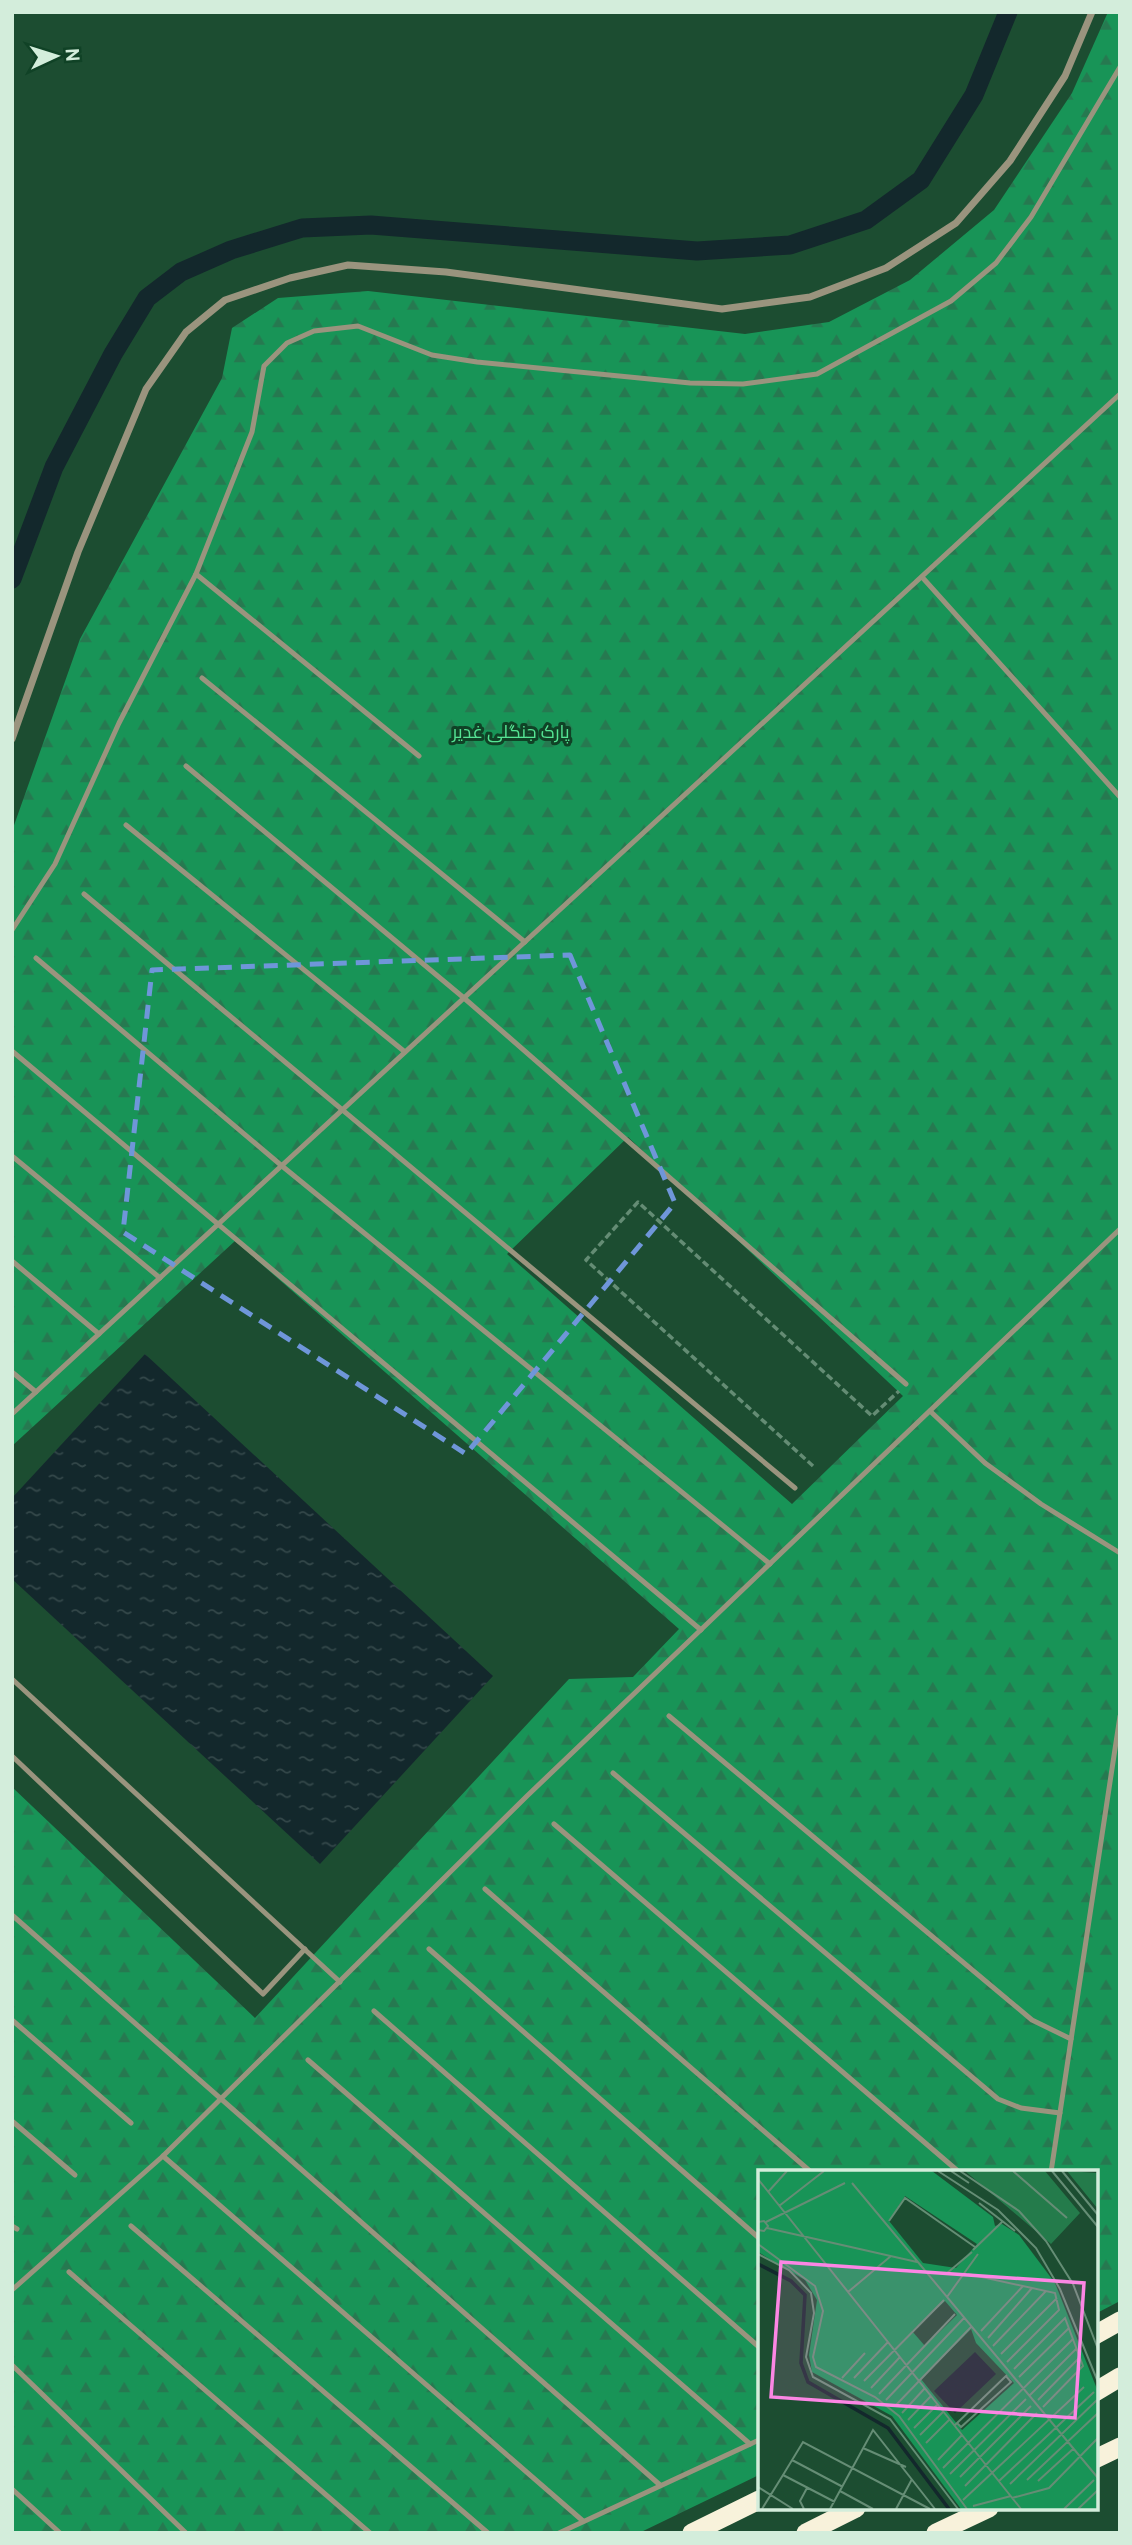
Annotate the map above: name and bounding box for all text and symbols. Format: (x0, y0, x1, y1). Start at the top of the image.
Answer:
north arrow (21, 21, 91, 91)
text: N (59, 47, 83, 63)
park label: پارک جنگلی غدیر (451, 722, 570, 745)
inset map (758, 2170, 1097, 2510)

